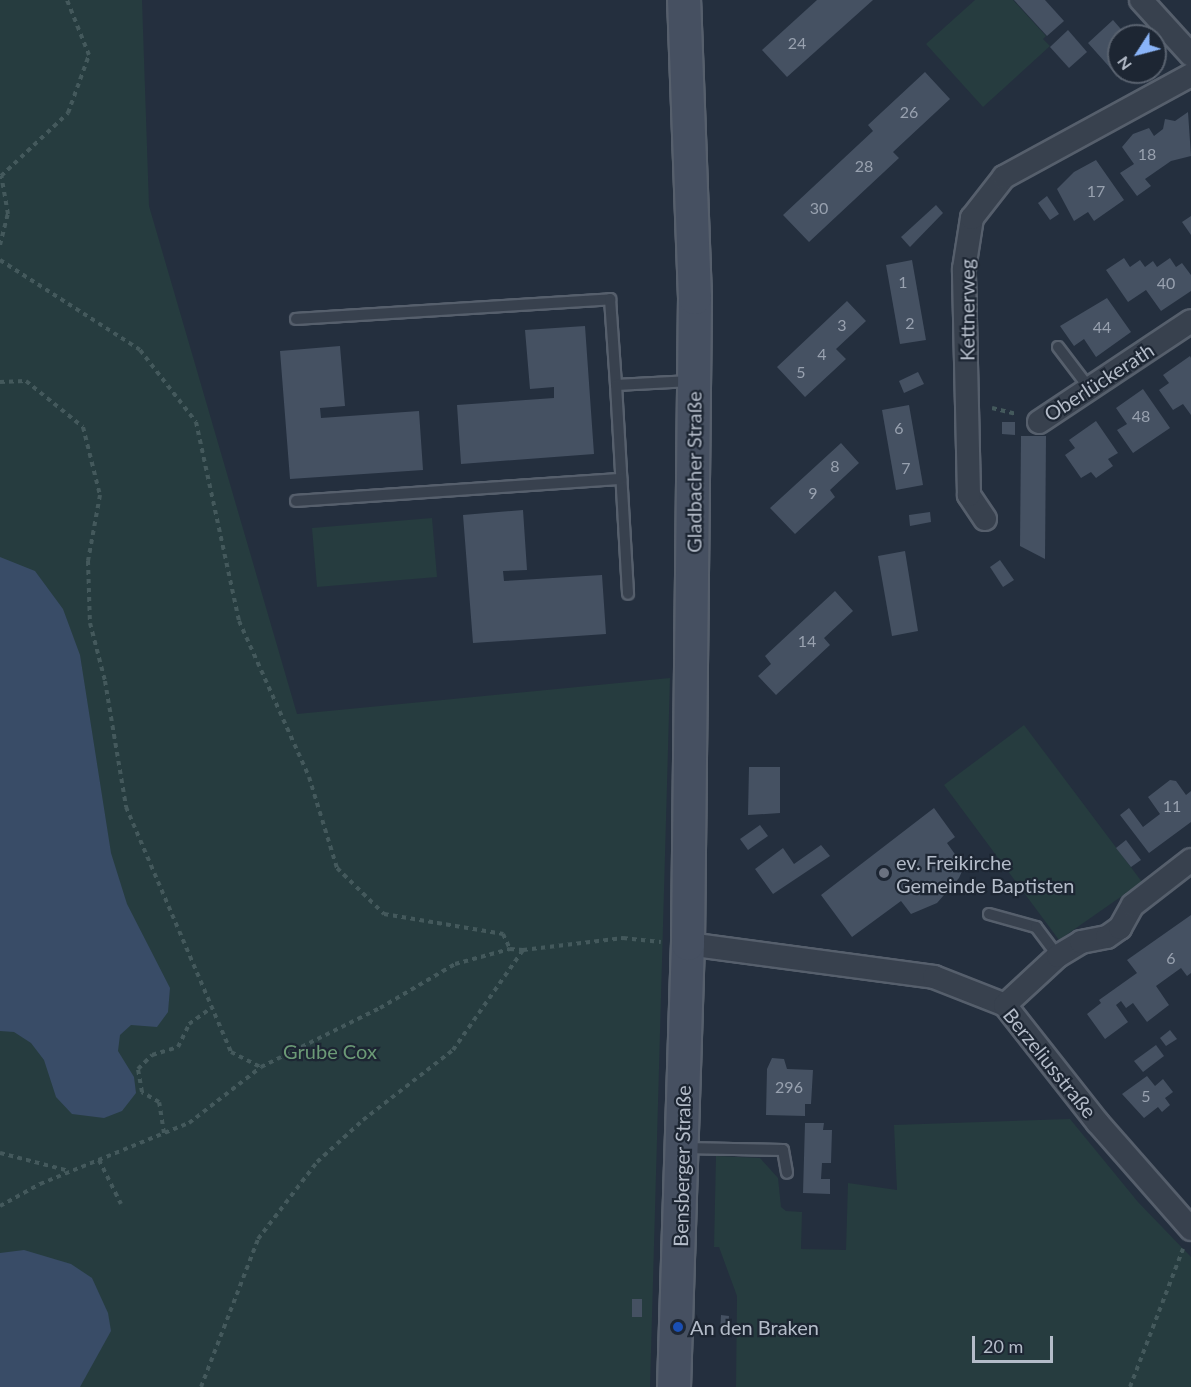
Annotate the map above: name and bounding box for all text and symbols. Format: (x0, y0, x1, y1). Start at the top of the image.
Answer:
north arrow (1107, 24, 1167, 84)
house number: 24 (788, 33, 806, 53)
text: N (1112, 53, 1135, 74)
house number: 26 (900, 102, 918, 122)
house number: 18 (1138, 144, 1156, 164)
house number: 28 (855, 156, 873, 176)
house number: 17 (1087, 181, 1105, 201)
house number: 30 (810, 198, 828, 218)
street label: Kettnerweg (955, 259, 979, 361)
house number: 1 (898, 272, 908, 292)
house number: 40 (1157, 273, 1175, 293)
house number: 2 (905, 313, 915, 333)
house number: 3 (837, 315, 847, 335)
house number: 44 (1093, 317, 1111, 337)
street label: Oberlückerath (1040, 338, 1158, 426)
house number: 4 (817, 344, 827, 364)
house number: 5 (796, 362, 806, 382)
street label: Gladbacher Straße (682, 391, 706, 553)
house number: 48 (1132, 406, 1150, 426)
house number: 6 (894, 418, 904, 438)
house number: 8 (830, 456, 840, 476)
house number: 7 (901, 458, 911, 478)
house number: 9 (808, 483, 818, 503)
house number: 14 (798, 631, 816, 651)
house number: 11 (1163, 796, 1181, 816)
place label: ev. Freikirche Gemeinde Baptisten (896, 850, 1075, 897)
marker: ev. Freikirche Gemeinde Baptisten (877, 866, 891, 880)
house number: 6 (1166, 948, 1176, 968)
street label: Berzeliusstraße (998, 1003, 1102, 1123)
park label: Grube Cox (283, 1039, 377, 1063)
house number: 296 (775, 1077, 803, 1097)
street label: Bensberger Straße (669, 1085, 695, 1247)
house number: 5 (1141, 1086, 1151, 1106)
place label: An den Braken (690, 1315, 819, 1339)
marker: An den Braken (671, 1320, 685, 1334)
scale bar (975, 1324, 1056, 1362)
text: 20 m (983, 1335, 1023, 1357)

